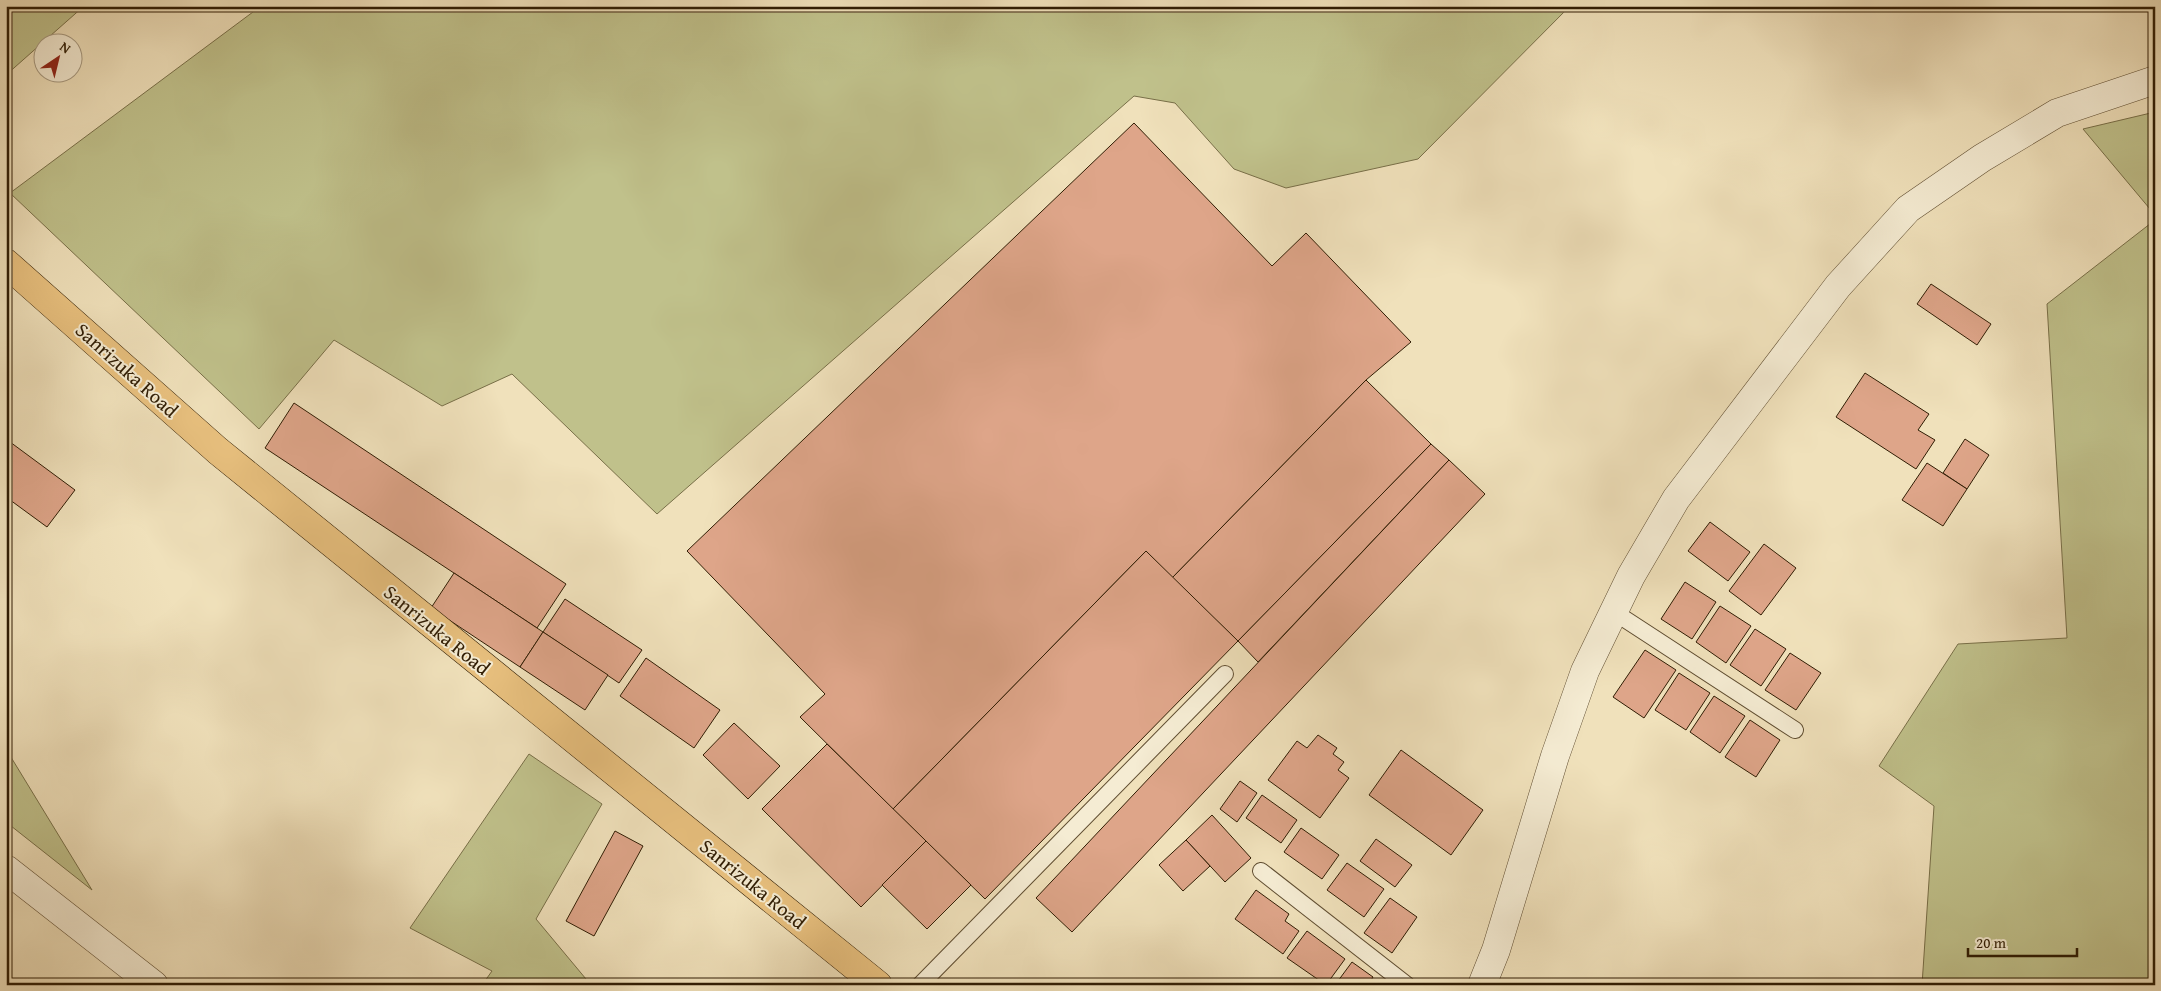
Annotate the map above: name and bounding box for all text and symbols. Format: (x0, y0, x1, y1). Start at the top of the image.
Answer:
north arrow (32, 32, 82, 82)
text: N (56, 36, 76, 59)
street label: Sanrizuka Road (69, 315, 185, 424)
street label: Sanrizuka Road (378, 578, 497, 682)
street label: Sanrizuka Road (694, 832, 813, 936)
scale bar (1968, 926, 2077, 958)
text: 20 m (1976, 932, 2007, 953)

